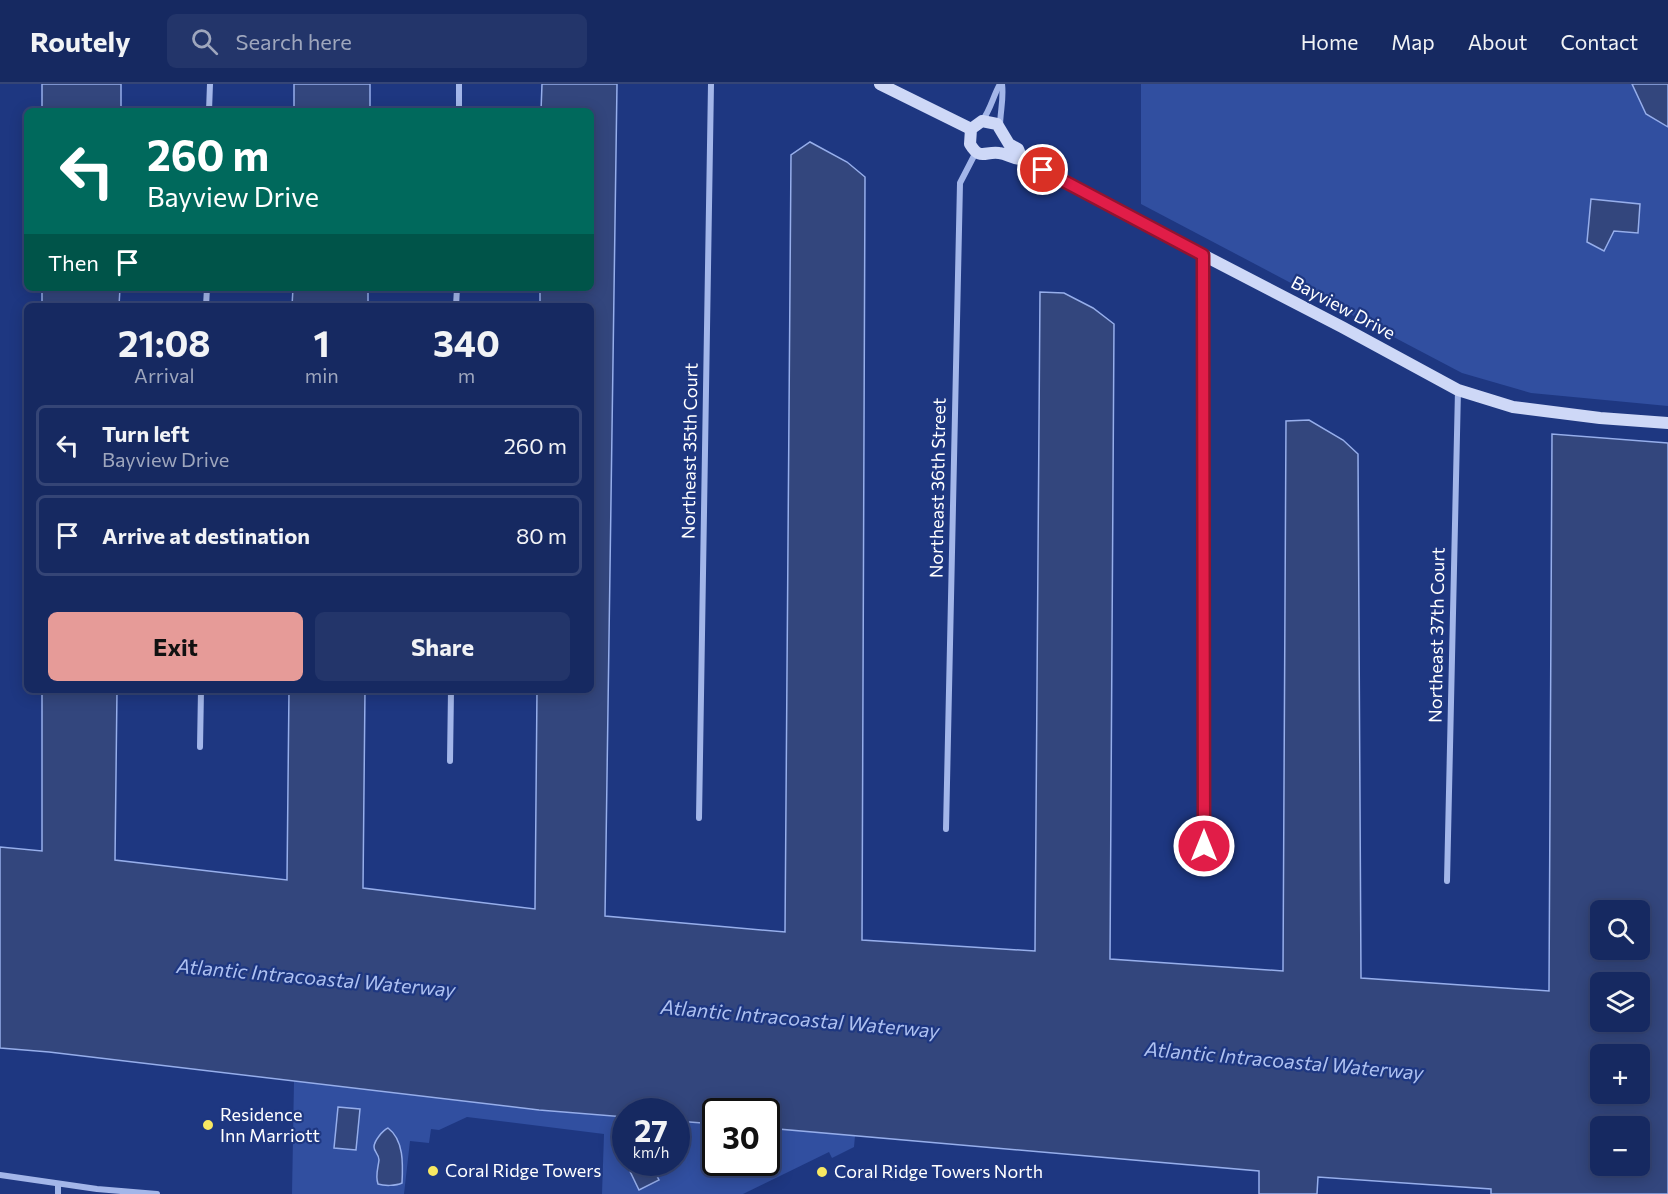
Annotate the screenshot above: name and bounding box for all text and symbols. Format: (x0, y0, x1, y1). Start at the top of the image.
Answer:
search box (167, 14, 587, 68)
text: Routely (30, 24, 131, 58)
icon: search (188, 25, 221, 58)
text: Search here (236, 28, 352, 55)
text: Home (1301, 29, 1358, 54)
text: Map (1391, 29, 1435, 54)
text: About (1468, 29, 1527, 54)
text: Contact (1560, 29, 1638, 54)
text: 260 m (147, 128, 269, 180)
icon: left (48, 132, 126, 210)
pin (1017, 144, 1068, 195)
icon: arrive (1026, 153, 1059, 186)
text: Bayview Drive (147, 180, 319, 213)
icon: arrive (111, 246, 144, 279)
text: Then (48, 249, 99, 276)
street label: Bayview Drive (1288, 270, 1399, 344)
text: 21:08 (118, 320, 211, 364)
text: 1 (314, 320, 330, 364)
text: 340 (433, 320, 500, 364)
text: Arrival (134, 363, 195, 387)
text: min (305, 363, 339, 387)
text: m (458, 363, 475, 387)
street label: Northeast 35th Court (676, 363, 702, 539)
street label: Northeast 36th Street (924, 398, 950, 578)
text: Turn left (102, 420, 189, 447)
icon: left (51, 429, 84, 462)
text: 260 m (504, 432, 567, 459)
text: Bayview Drive (102, 447, 229, 471)
icon: arrive (51, 519, 84, 552)
text: Arrive at destination (102, 522, 310, 549)
text: 80 m (516, 522, 567, 549)
street label: Northeast 37th Court (1423, 547, 1449, 723)
button: Exit (48, 612, 303, 681)
button: Share (315, 612, 570, 681)
position arrow (1172, 814, 1236, 878)
map controls (1590, 900, 1650, 1176)
button: search (1590, 900, 1650, 960)
water label: Atlantic Intracoastal Waterway (175, 953, 457, 1001)
button: layers (1590, 972, 1650, 1032)
water label: Atlantic Intracoastal Waterway (659, 994, 941, 1042)
water label: Atlantic Intracoastal Waterway (1143, 1036, 1425, 1084)
button: + (1590, 1044, 1650, 1104)
speed limit sign: 30 (702, 1098, 780, 1176)
place label: Residence Inn Marriott (220, 1103, 320, 1146)
text: 27 (634, 1111, 668, 1148)
button: − (1590, 1116, 1650, 1176)
marker: Residence Inn Marriott (201, 1118, 215, 1132)
text: km/h (633, 1143, 669, 1161)
place label: Coral Ridge Towers (445, 1159, 601, 1181)
place label: Coral Ridge Towers North (834, 1160, 1043, 1182)
marker: Coral Ridge Towers (426, 1164, 440, 1178)
marker: Coral Ridge Towers North (815, 1165, 829, 1179)

